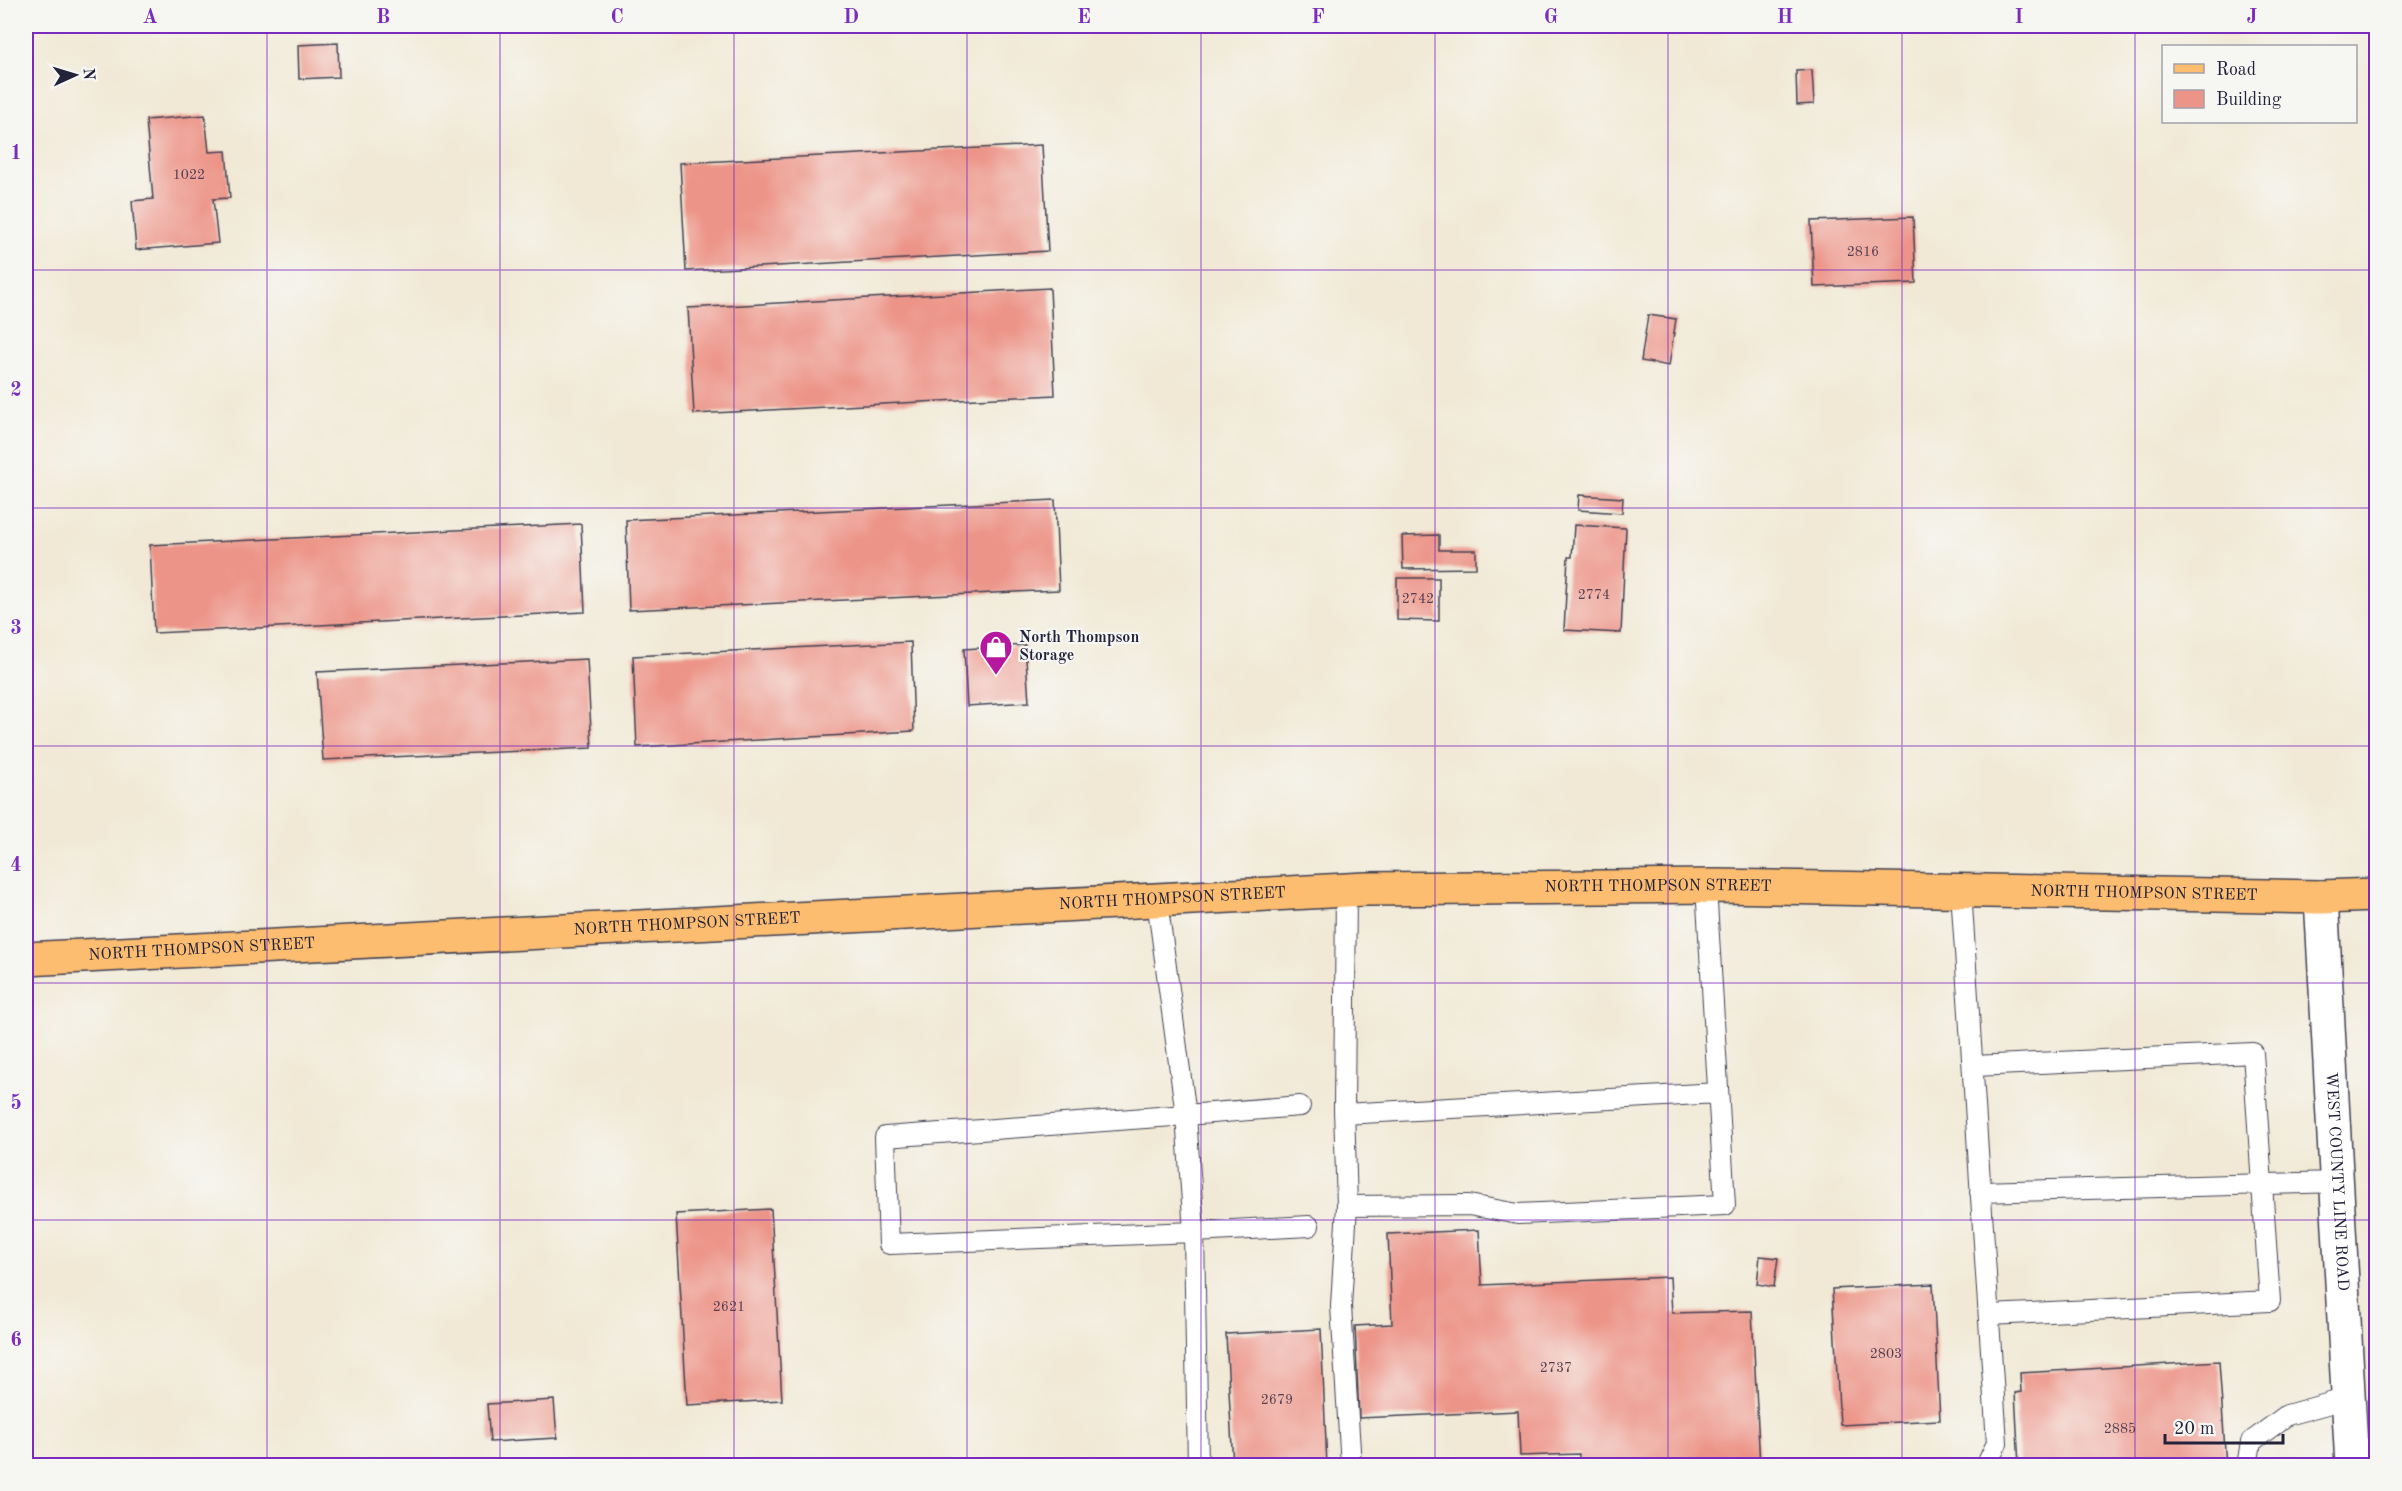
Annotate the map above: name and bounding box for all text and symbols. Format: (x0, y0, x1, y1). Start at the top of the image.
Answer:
text: A (142, 8, 158, 28)
text: B (376, 8, 390, 28)
text: C (610, 8, 624, 28)
text: D (843, 8, 859, 28)
text: E (1077, 8, 1091, 28)
text: F (1311, 8, 1325, 28)
text: G (1544, 8, 1558, 28)
text: H (1777, 8, 1793, 28)
text: I (2015, 8, 2023, 28)
text: J (2247, 8, 2258, 28)
north arrow (45, 45, 105, 105)
legend (2162, 45, 2357, 123)
text: Road (2216, 61, 2256, 79)
text: N (80, 67, 96, 82)
text: Building (2216, 91, 2282, 109)
text: 1 (10, 144, 22, 164)
house number: 1022 (173, 168, 205, 182)
house number: 2816 (1847, 245, 1879, 259)
text: 2 (10, 381, 22, 401)
house number: 2774 (1578, 588, 1610, 602)
house number: 2742 (1402, 592, 1434, 606)
text: 3 (10, 619, 22, 639)
shop icon: North Thompson Storage (978, 629, 1014, 676)
place label: North Thompson Storage (1019, 630, 1139, 664)
text: 4 (10, 856, 22, 876)
street label: NORTH THOMPSON STREET (1544, 878, 1772, 895)
street label: NORTH THOMPSON STREET (2030, 884, 2258, 904)
street label: NORTH THOMPSON STREET (1058, 885, 1286, 913)
street label: NORTH THOMPSON STREET (573, 911, 801, 938)
street label: NORTH THOMPSON STREET (88, 936, 316, 964)
street label: WEST COUNTY LINE ROAD (2323, 1072, 2350, 1291)
text: 5 (10, 1093, 22, 1114)
house number: 2621 (713, 1300, 745, 1314)
text: 6 (10, 1331, 22, 1351)
house number: 2803 (1870, 1347, 1902, 1361)
house number: 2737 (1540, 1361, 1572, 1375)
house number: 2679 (1261, 1393, 1293, 1407)
scale bar (2165, 1407, 2284, 1445)
text: 20 m (2174, 1420, 2214, 1438)
house number: 2885 (2104, 1422, 2136, 1436)

